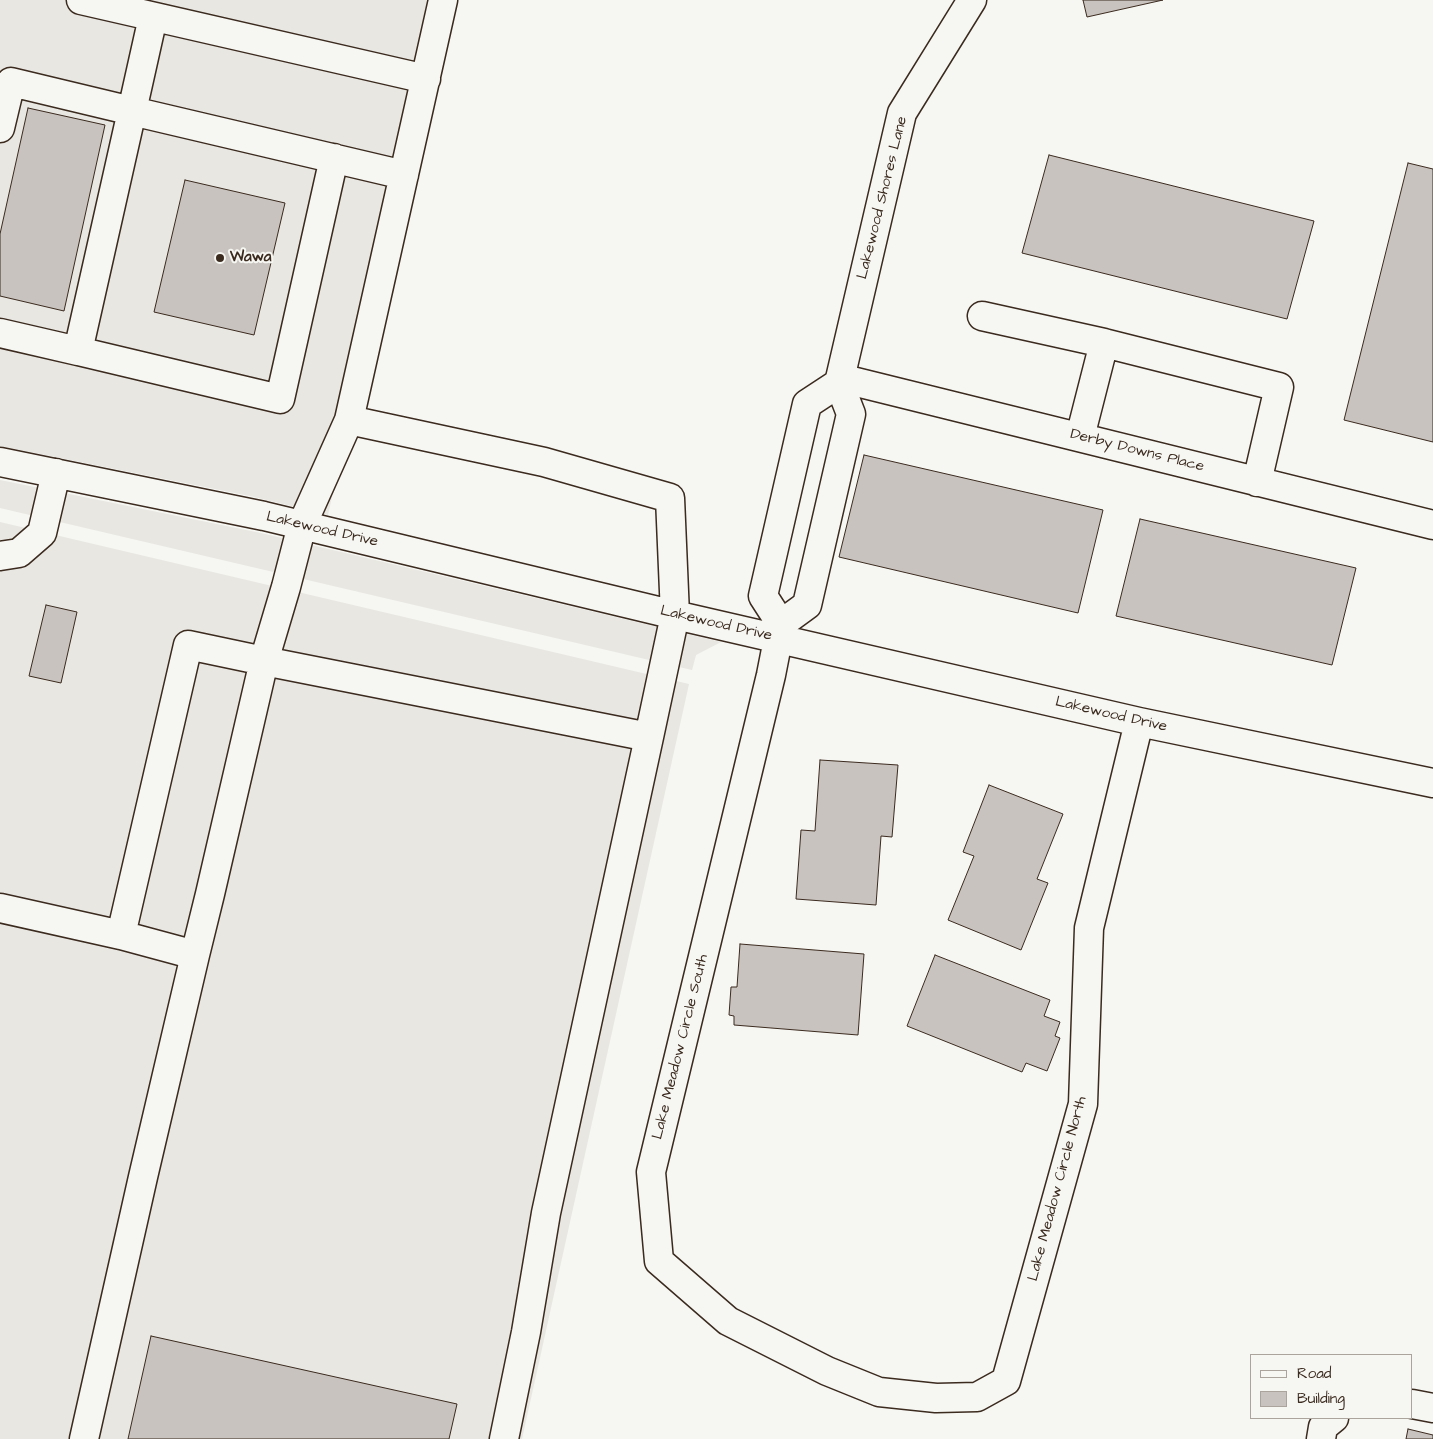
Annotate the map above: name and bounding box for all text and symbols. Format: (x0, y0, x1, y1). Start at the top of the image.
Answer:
street label: Lakewood Shores Lane (854, 115, 912, 281)
place label: Wawa (230, 249, 271, 267)
marker: Wawa (214, 252, 226, 264)
street label: Derby Downs Place (1068, 426, 1206, 476)
street label: Lakewood Drive (264, 508, 380, 552)
street label: Lakewood Drive (658, 602, 774, 646)
street label: Lakewood Drive (1053, 693, 1169, 737)
street label: Lake Meadow Circle South (649, 953, 713, 1141)
street label: Lake Meadow Circle North (1025, 1095, 1091, 1283)
legend (1250, 1354, 1413, 1419)
text: Road (1297, 1363, 1331, 1384)
text: Building (1297, 1388, 1345, 1409)

